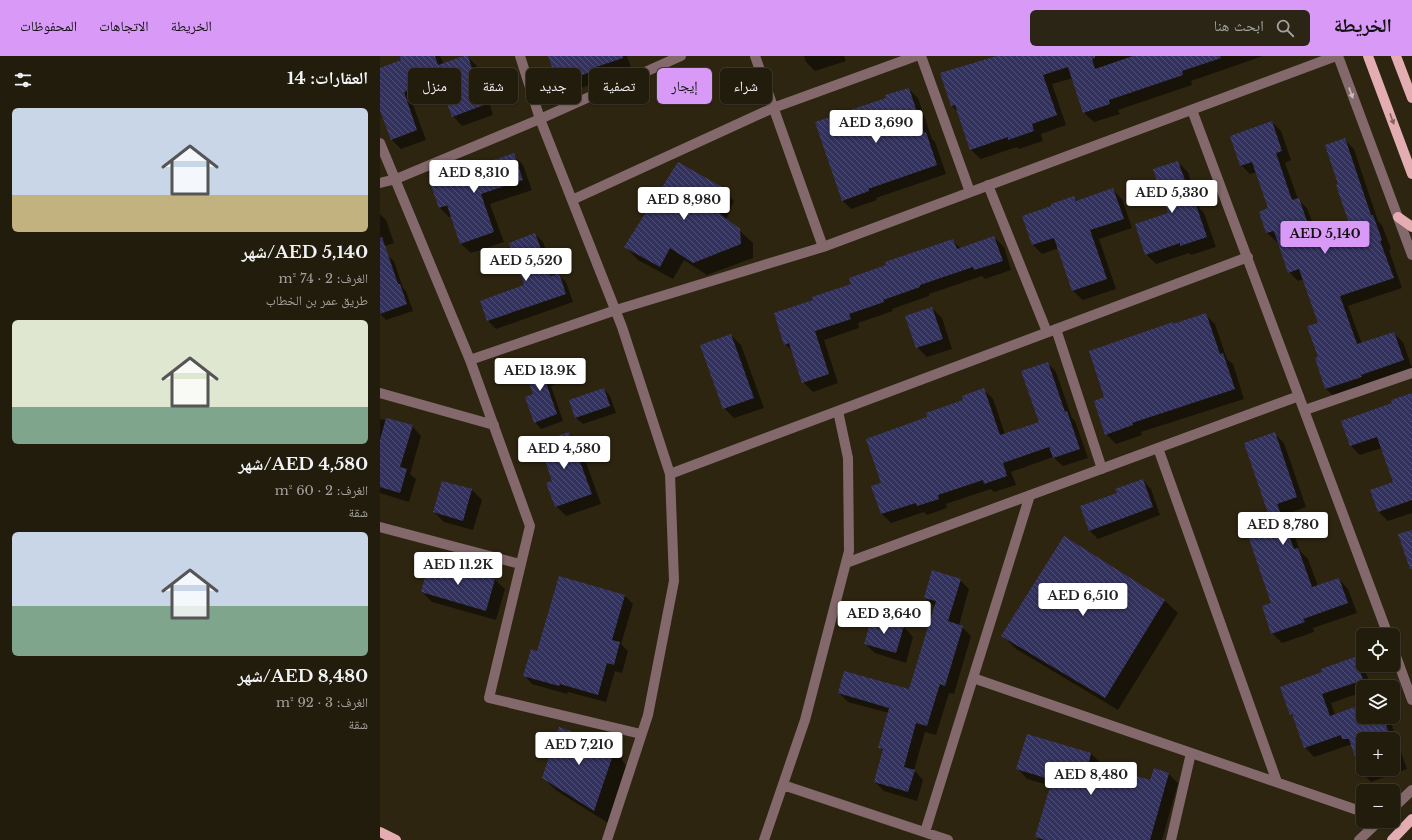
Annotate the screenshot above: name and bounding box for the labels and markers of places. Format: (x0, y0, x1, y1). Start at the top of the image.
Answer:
pin: AED 3,690 (830, 110, 922, 144)
pin: AED 8,310 (428, 160, 520, 194)
pin: AED 5,330 (1126, 180, 1218, 214)
pin: AED 8,980 (638, 187, 730, 221)
pin: AED 5,140 (1279, 221, 1371, 255)
pin: AED 5,520 (480, 248, 572, 282)
pin: AED 13.9K (494, 358, 586, 392)
pin: AED 4,580 (518, 436, 610, 470)
pin: AED 8,780 (1237, 512, 1329, 546)
pin: AED 11.2K (412, 552, 504, 586)
pin: AED 6,510 (1037, 583, 1129, 617)
pin: AED 3,640 (838, 601, 930, 635)
pin: AED 7,210 (533, 732, 625, 766)
pin: AED 8,480 (1045, 762, 1137, 796)

